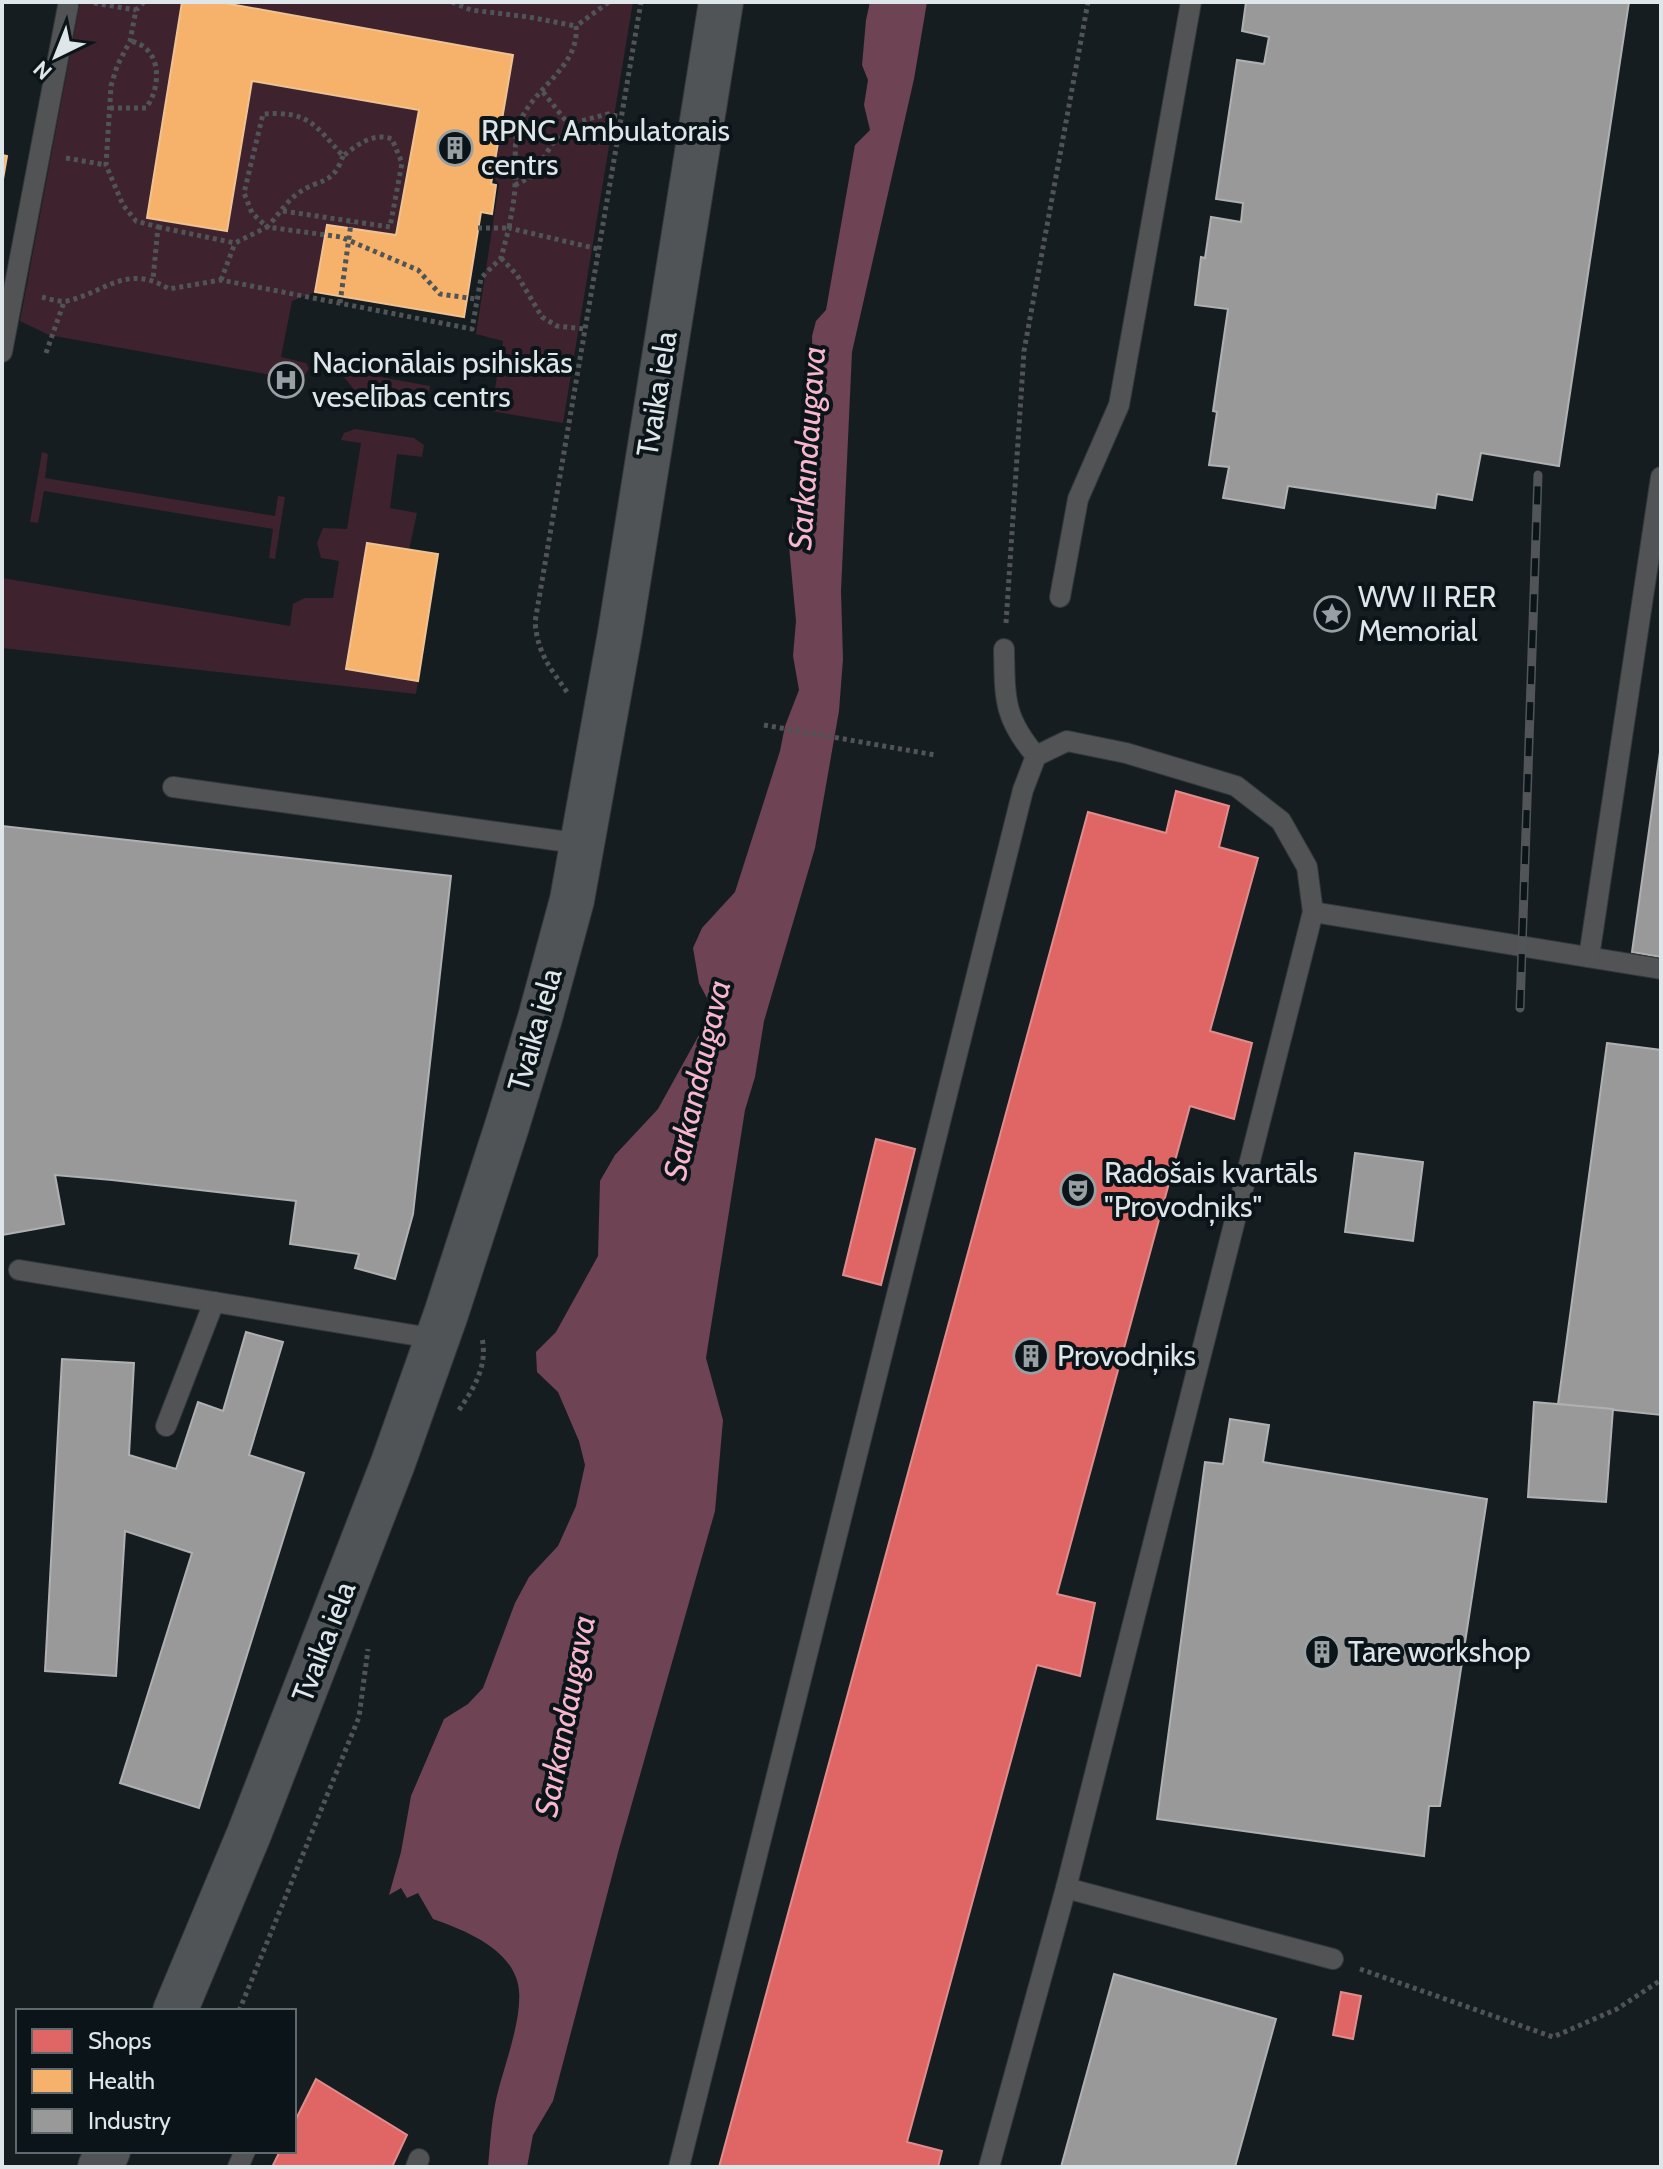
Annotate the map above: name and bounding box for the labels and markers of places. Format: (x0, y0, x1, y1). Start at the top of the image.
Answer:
place label: RPNC Ambulatorais centrs (481, 112, 730, 183)
building icon: RPNC Ambulatorais centrs (436, 129, 474, 167)
place label: Nacionālais psihiskās veselības centrs (312, 344, 573, 415)
hospital icon: Nacionālais psihiskās veselības centrs (267, 361, 305, 399)
place label: WW II RER Memorial (1358, 578, 1496, 649)
place icon: WW II RER Memorial (1313, 595, 1351, 633)
place label: Radošais kvartāls "Provodņiks" (1104, 1154, 1318, 1226)
theatre icon: Radošais kvartāls "Provodņiks" (1059, 1171, 1097, 1209)
building icon: Provodņiks (1012, 1337, 1050, 1375)
place label: Provodņiks (1057, 1337, 1196, 1375)
building icon: Tare workshop (1303, 1633, 1341, 1671)
place label: Tare workshop (1348, 1633, 1531, 1670)

